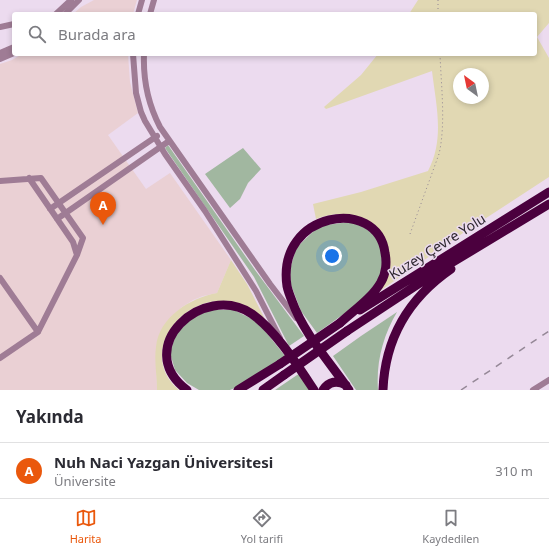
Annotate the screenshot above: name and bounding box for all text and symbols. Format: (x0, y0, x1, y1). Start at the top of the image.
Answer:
search box (12, 12, 537, 56)
icon: search (26, 23, 48, 45)
text: Burada ara (58, 24, 136, 44)
north arrow (453, 68, 489, 104)
pin: A (90, 192, 116, 225)
street label: Kuzey Çevre Yolu (385, 209, 489, 283)
your location (322, 246, 342, 266)
text: Yakında (16, 405, 84, 428)
text: Nuh Naci Yazgan Üniversitesi (54, 452, 273, 472)
text: A (25, 462, 34, 480)
text: 310 m (495, 462, 533, 480)
text: Üniversite (54, 472, 116, 490)
tab: Harita (70, 507, 102, 546)
tab: Yol tarifi (241, 507, 283, 546)
tab: Kaydedilen (422, 507, 479, 546)

